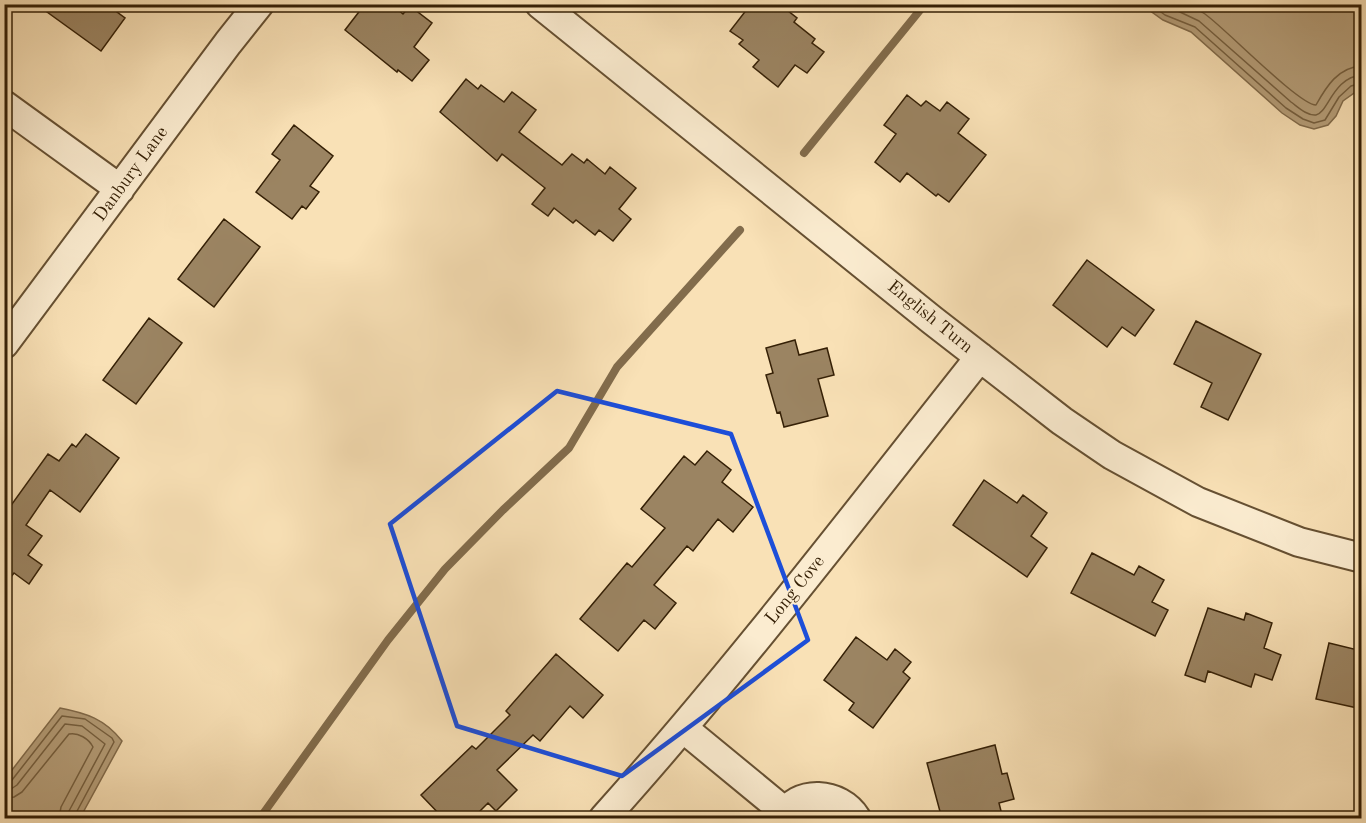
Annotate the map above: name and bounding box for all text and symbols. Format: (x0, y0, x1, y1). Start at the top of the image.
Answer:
street label: Danbury Lane (91, 123, 171, 225)
street label: English Turn (884, 277, 976, 357)
street label: Long Cove (762, 552, 828, 628)

